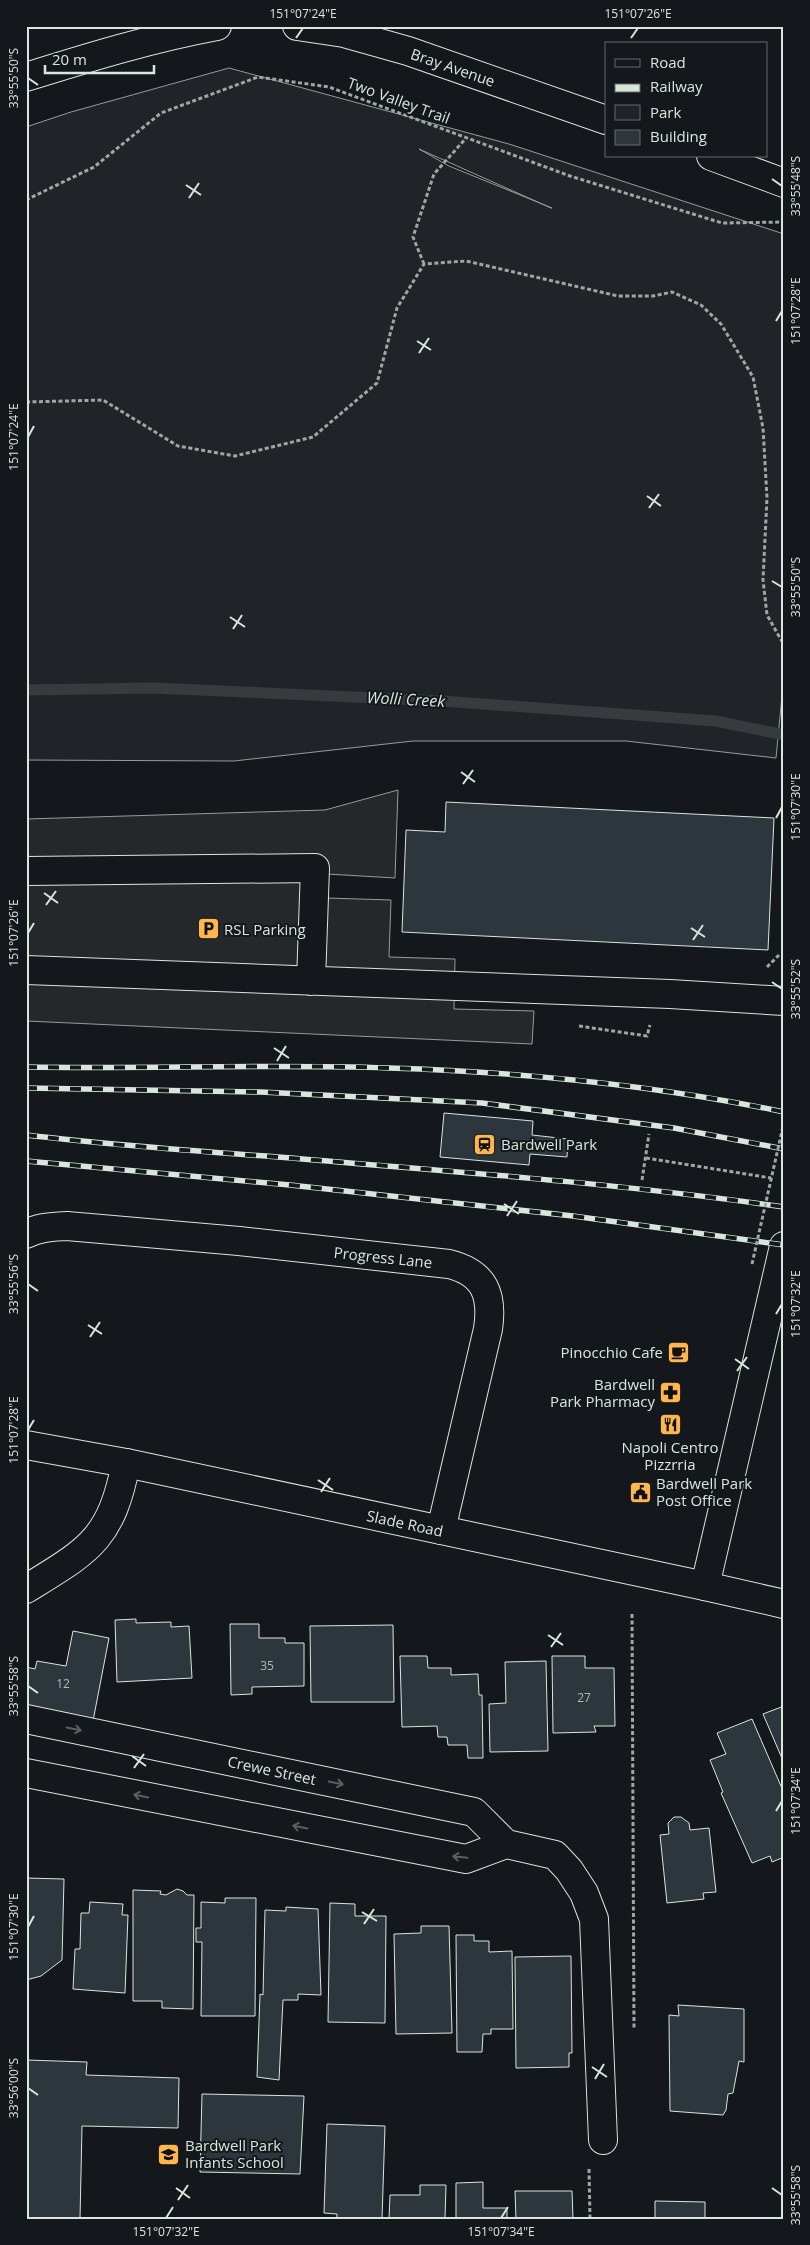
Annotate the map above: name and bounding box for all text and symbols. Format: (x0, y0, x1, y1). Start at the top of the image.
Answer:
text: 151°07'24"E (269, 5, 337, 22)
text: 151°07'26"E (604, 5, 672, 22)
scale bar (45, 42, 154, 74)
legend (605, 42, 768, 158)
street label: Bray Avenue (408, 43, 498, 91)
text: 33°55'50"S (5, 48, 22, 108)
text: 20 m (52, 49, 87, 69)
text: Road (650, 52, 686, 72)
street label: Two Valley Trail (345, 72, 453, 128)
text: Railway (650, 76, 703, 96)
text: Park (650, 102, 681, 122)
text: Building (650, 126, 707, 146)
text: 33°55'48"S (787, 156, 804, 216)
text: 151°07'28"E (787, 277, 804, 345)
text: 151°07'24"E (5, 403, 22, 471)
text: 33°55'50"S (787, 557, 804, 617)
water label: Wolli Creek (366, 686, 447, 712)
text: 151°07'30"E (787, 773, 804, 841)
text: 151°07'26"E (5, 899, 22, 967)
parking icon: RSL Parking (196, 917, 220, 941)
place label: RSL Parking (224, 919, 306, 939)
text: 33°55'52"S (787, 959, 804, 1019)
station icon: Bardwell Park (473, 1132, 497, 1156)
place label: Bardwell Park (501, 1134, 597, 1154)
street label: Progress Lane (333, 1242, 433, 1272)
text: 33°55'56"S (5, 1254, 22, 1314)
text: 151°07'32"E (787, 1270, 804, 1338)
cafe icon: Pinocchio Cafe (667, 1340, 691, 1364)
place label: Pinocchio Cafe (560, 1342, 663, 1362)
place label: Bardwell Park Pharmacy (550, 1374, 655, 1411)
pharmacy icon: Bardwell Park Pharmacy (659, 1381, 683, 1405)
text: 151°07'28"E (5, 1396, 22, 1464)
restaurant icon: Napoli Centro Pizzrria (658, 1412, 682, 1436)
place label: Napoli Centro Pizzrria (622, 1437, 718, 1474)
place label: Bardwell Park Post Office (656, 1473, 752, 1510)
public building icon: Bardwell Park Post Office (628, 1480, 652, 1504)
street label: Slade Road (365, 1505, 445, 1541)
text: 33°55'58"S (5, 1656, 22, 1716)
house number: 35 (260, 1657, 274, 1674)
house number: 12 (56, 1675, 70, 1692)
house number: 27 (577, 1689, 591, 1706)
one-way arrow (66, 1724, 82, 1734)
street label: Crewe Street (226, 1751, 318, 1789)
text: 151°07'34"E (787, 1767, 804, 1835)
one-way arrow (327, 1779, 343, 1789)
one-way arrow (133, 1790, 149, 1800)
one-way arrow (293, 1822, 309, 1831)
one-way arrow (452, 1852, 468, 1862)
text: 151°07'30"E (5, 1893, 22, 1961)
text: 33°56'00"S (5, 2058, 22, 2118)
place label: Bardwell Park Infants School (185, 2135, 284, 2172)
school or university icon: Bardwell Park Infants School (157, 2142, 181, 2166)
text: 33°55'58"S (787, 2165, 804, 2225)
text: 151°07'32"E (132, 2223, 200, 2240)
text: 151°07'34"E (467, 2223, 535, 2240)

